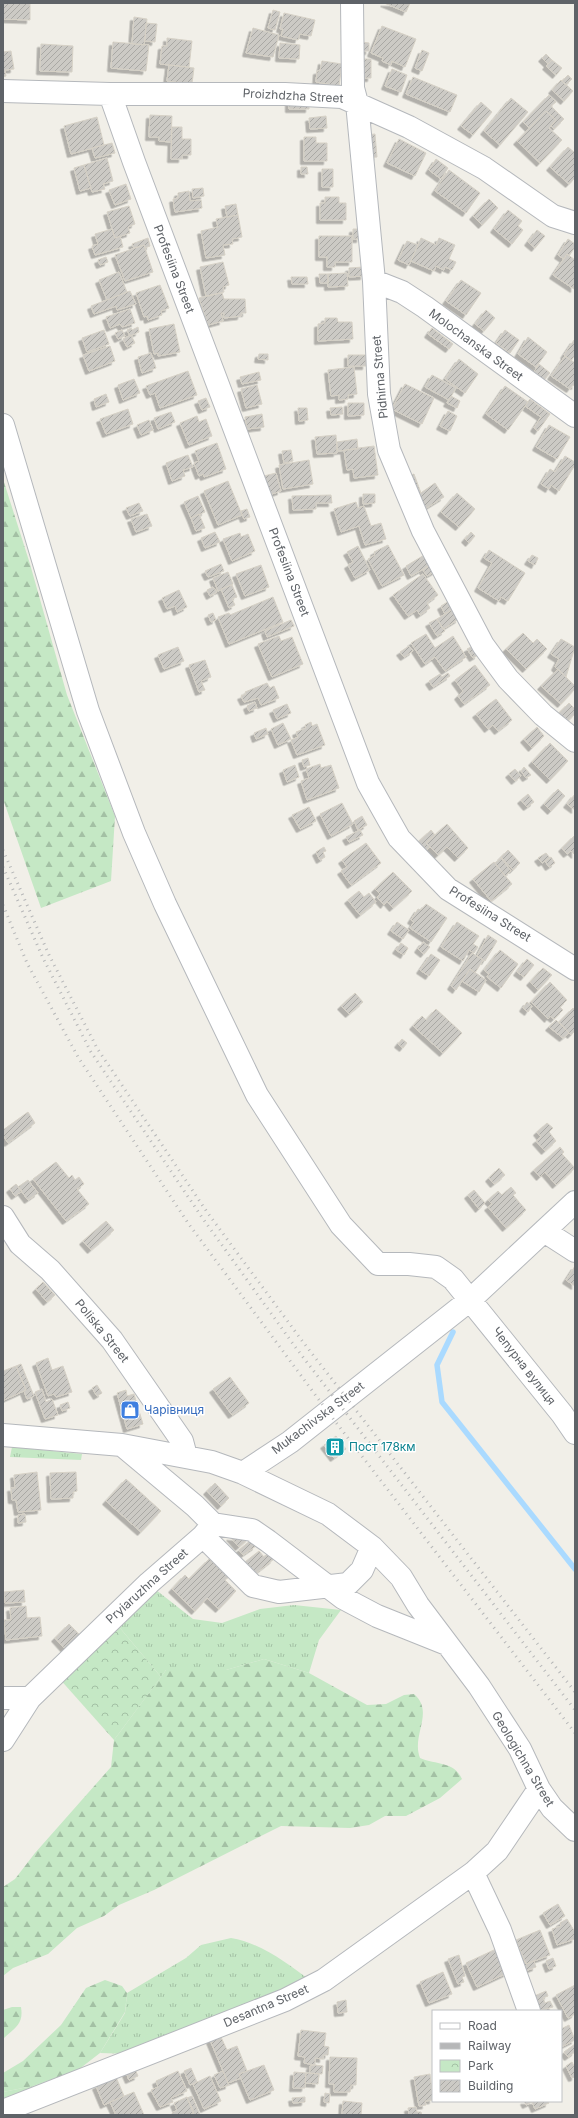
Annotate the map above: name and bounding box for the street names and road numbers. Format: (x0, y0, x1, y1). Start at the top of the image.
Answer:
street label: Proizhdzha Street (242, 85, 344, 106)
street label: Profesiina Street (151, 222, 198, 315)
street label: Molochanska Street (426, 305, 526, 384)
street label: Pidhirna Street (368, 335, 391, 419)
street label: Profesiina Street (266, 525, 313, 618)
street label: Profesiina Street (447, 882, 534, 945)
street label: Poliska Street (72, 1296, 133, 1366)
street label: Чепурна вулиця (489, 1324, 559, 1407)
street label: Mukachivska Street (269, 1378, 367, 1457)
street label: Pryiaruzhna Street (103, 1545, 191, 1626)
street label: Geologichna Street (489, 1708, 558, 1809)
street label: Desantna Street (221, 1981, 311, 2030)

